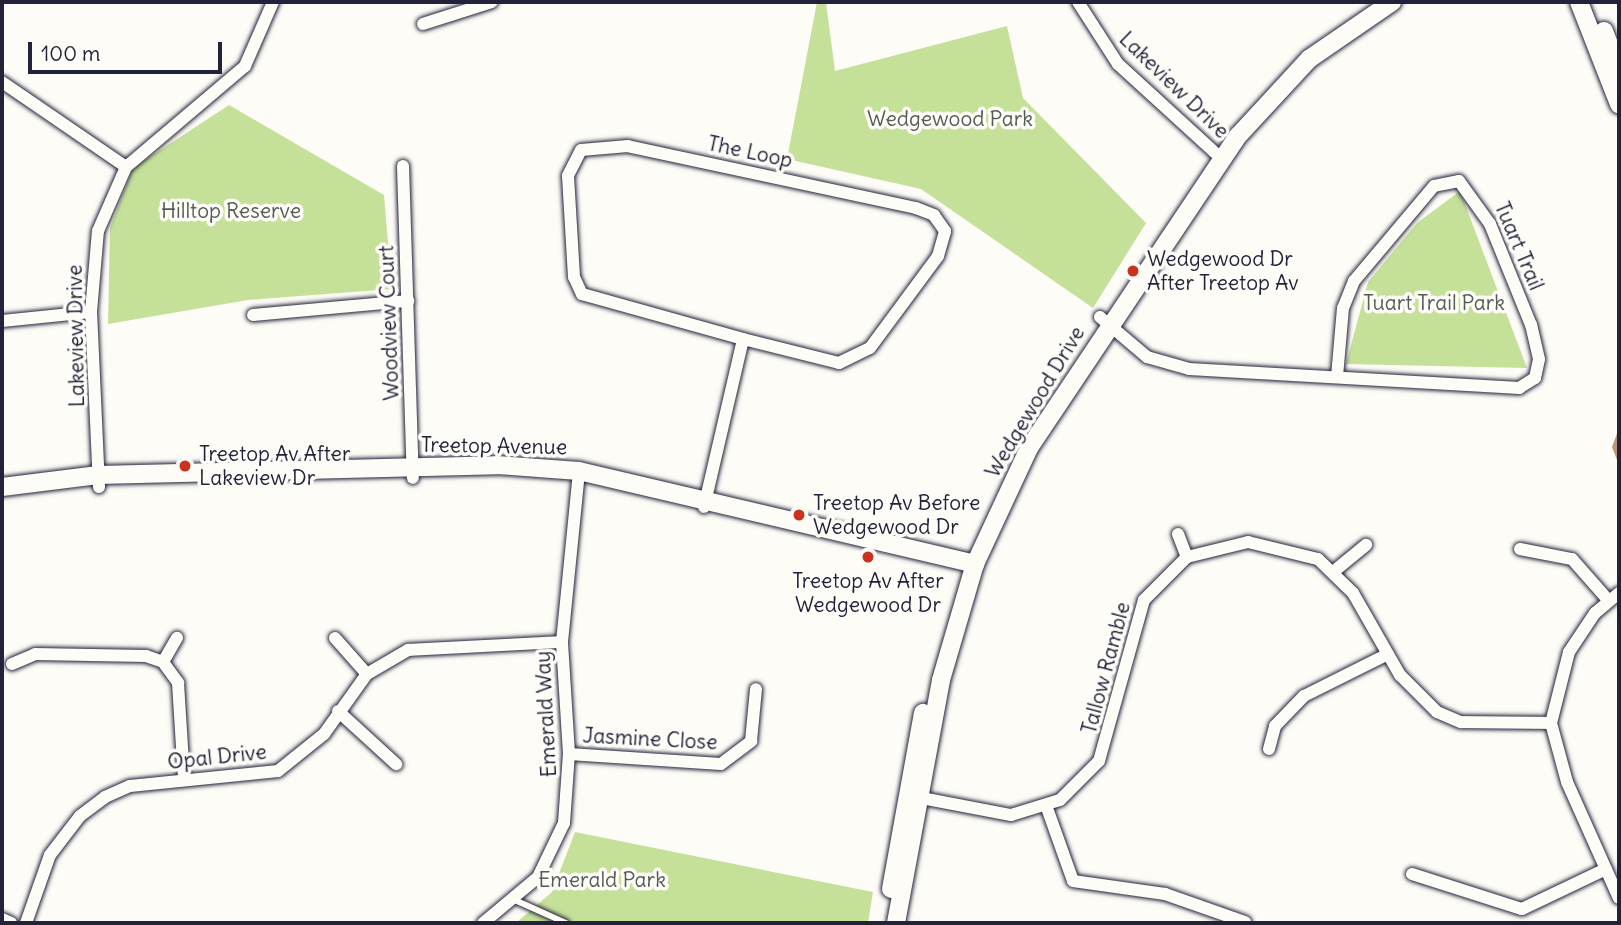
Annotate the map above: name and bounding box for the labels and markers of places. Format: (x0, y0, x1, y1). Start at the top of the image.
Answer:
place label: Wedgewood Dr After Treetop Av (1147, 246, 1298, 296)
marker: Wedgewood Dr After Treetop Av (1125, 263, 1141, 279)
place label: Treetop Av After Lakeview Dr (199, 441, 350, 491)
marker: Treetop Av After Lakeview Dr (177, 458, 193, 474)
place label: Treetop Av Before Wedgewood Dr (813, 490, 980, 540)
marker: Treetop Av Before Wedgewood Dr (791, 507, 807, 523)
marker: Treetop Av After Wedgewood Dr (860, 549, 876, 565)
place label: Treetop Av After Wedgewood Dr (792, 568, 944, 618)

